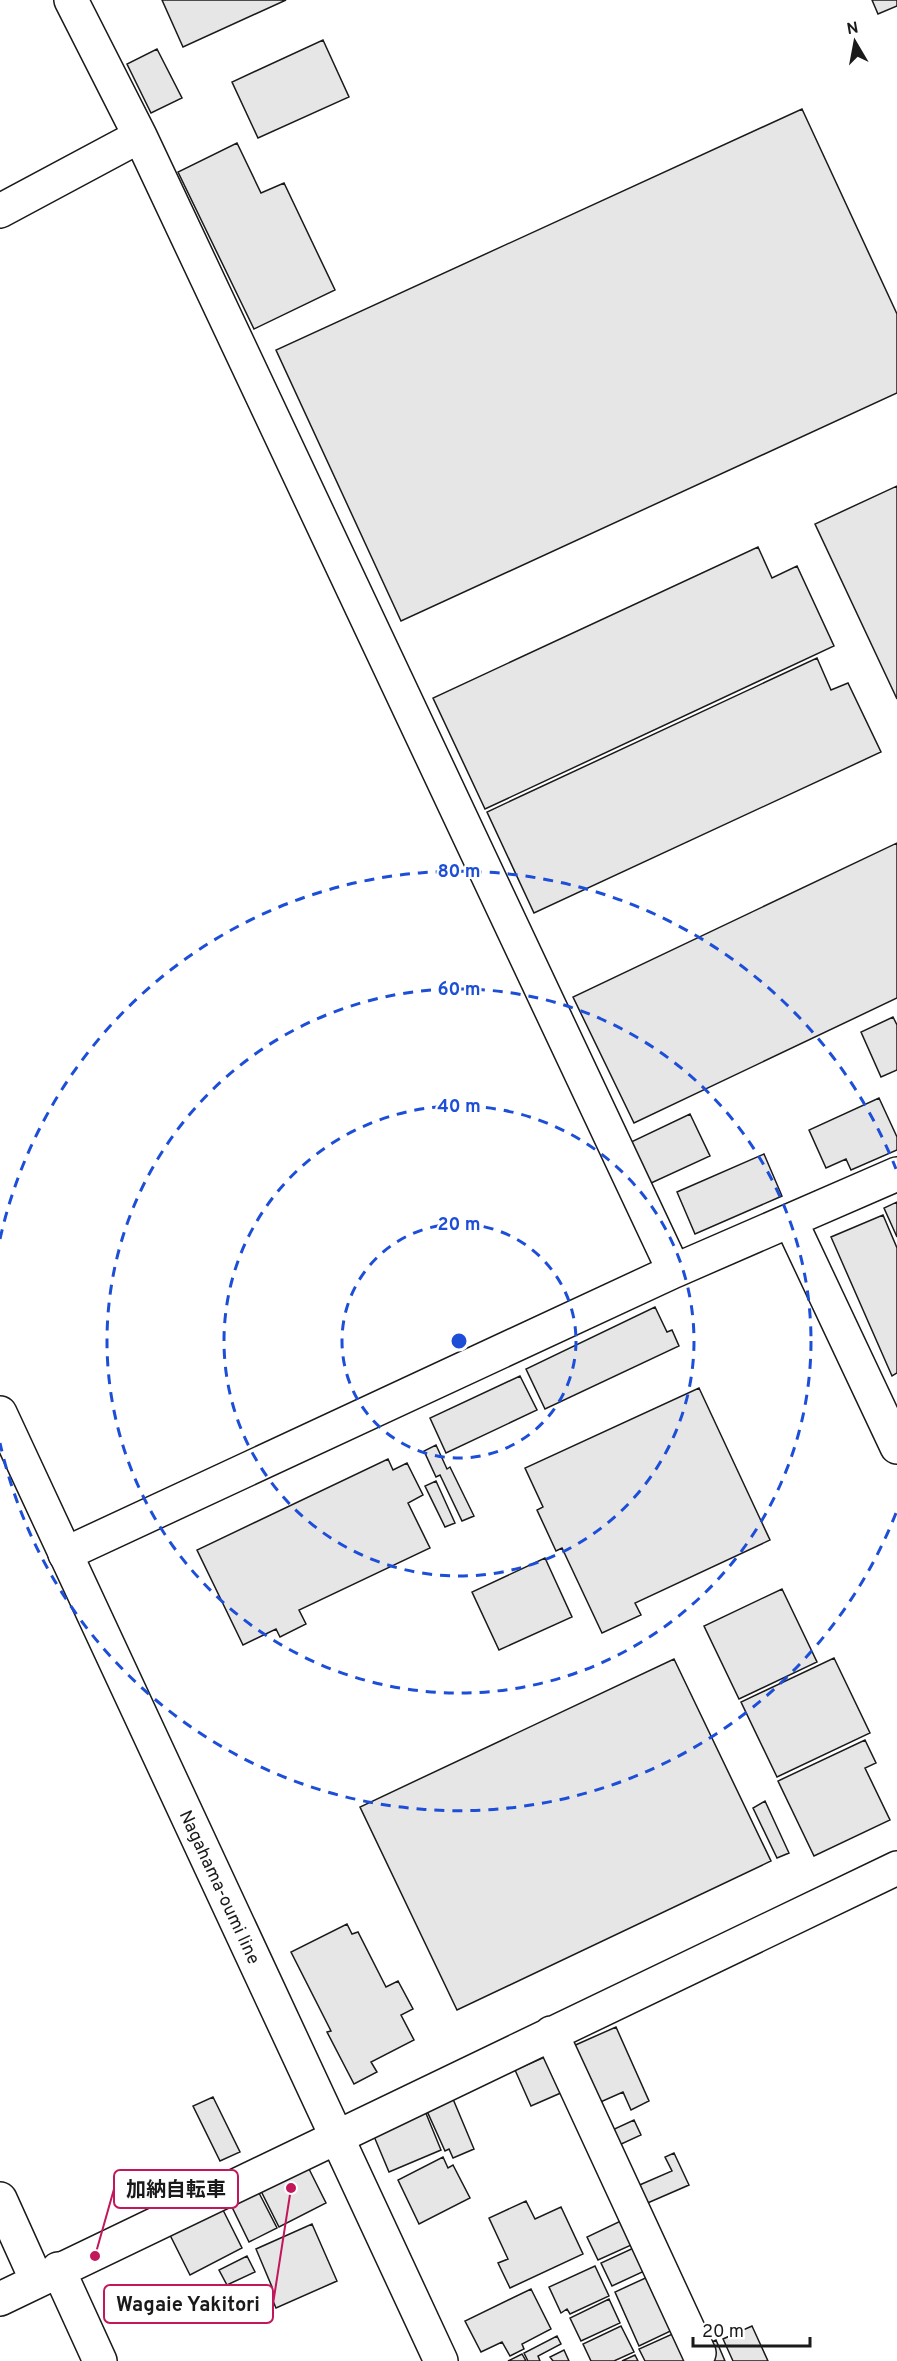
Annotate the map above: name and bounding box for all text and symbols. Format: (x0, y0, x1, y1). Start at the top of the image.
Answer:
north arrow (825, 12, 885, 72)
text: N (845, 18, 860, 40)
text: 80 m (437, 861, 481, 884)
text: 60 m (437, 979, 481, 1002)
text: 40 m (437, 1096, 481, 1119)
text: 20 m (437, 1214, 481, 1237)
centre of rings (449, 1331, 469, 1351)
street label: Nagahama-oumi line (173, 1807, 264, 1968)
callout: 加納自転車 (114, 2170, 238, 2208)
text: 加納自転車 (126, 2178, 226, 2204)
callout: Wagaie Yakitori (104, 2285, 273, 2323)
text: Wagaie Yakitori (116, 2293, 260, 2319)
scale bar (693, 2310, 810, 2348)
text: 20 m (702, 2321, 744, 2344)

